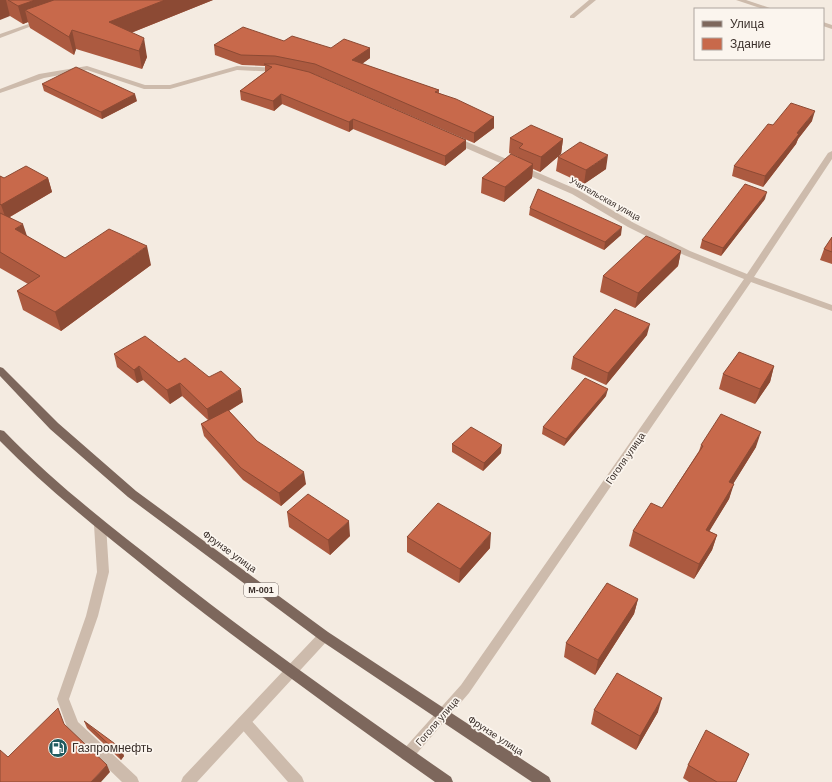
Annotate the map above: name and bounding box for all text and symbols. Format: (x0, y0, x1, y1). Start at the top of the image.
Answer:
legend (694, 8, 824, 60)
text: Улица (730, 17, 764, 31)
text: Здание (730, 37, 771, 51)
street label: Учительская улица (568, 175, 642, 223)
street label: Гоголя улица (604, 430, 648, 486)
street label: Фрунзе улица (201, 528, 259, 575)
road number: M-001 (244, 583, 278, 597)
street label: Гоголя улица (413, 695, 462, 748)
street label: Фрунзе улица (466, 713, 526, 758)
fuel station icon: Газпромнефть (47, 737, 69, 759)
place label: Газпромнефть (72, 741, 153, 755)

